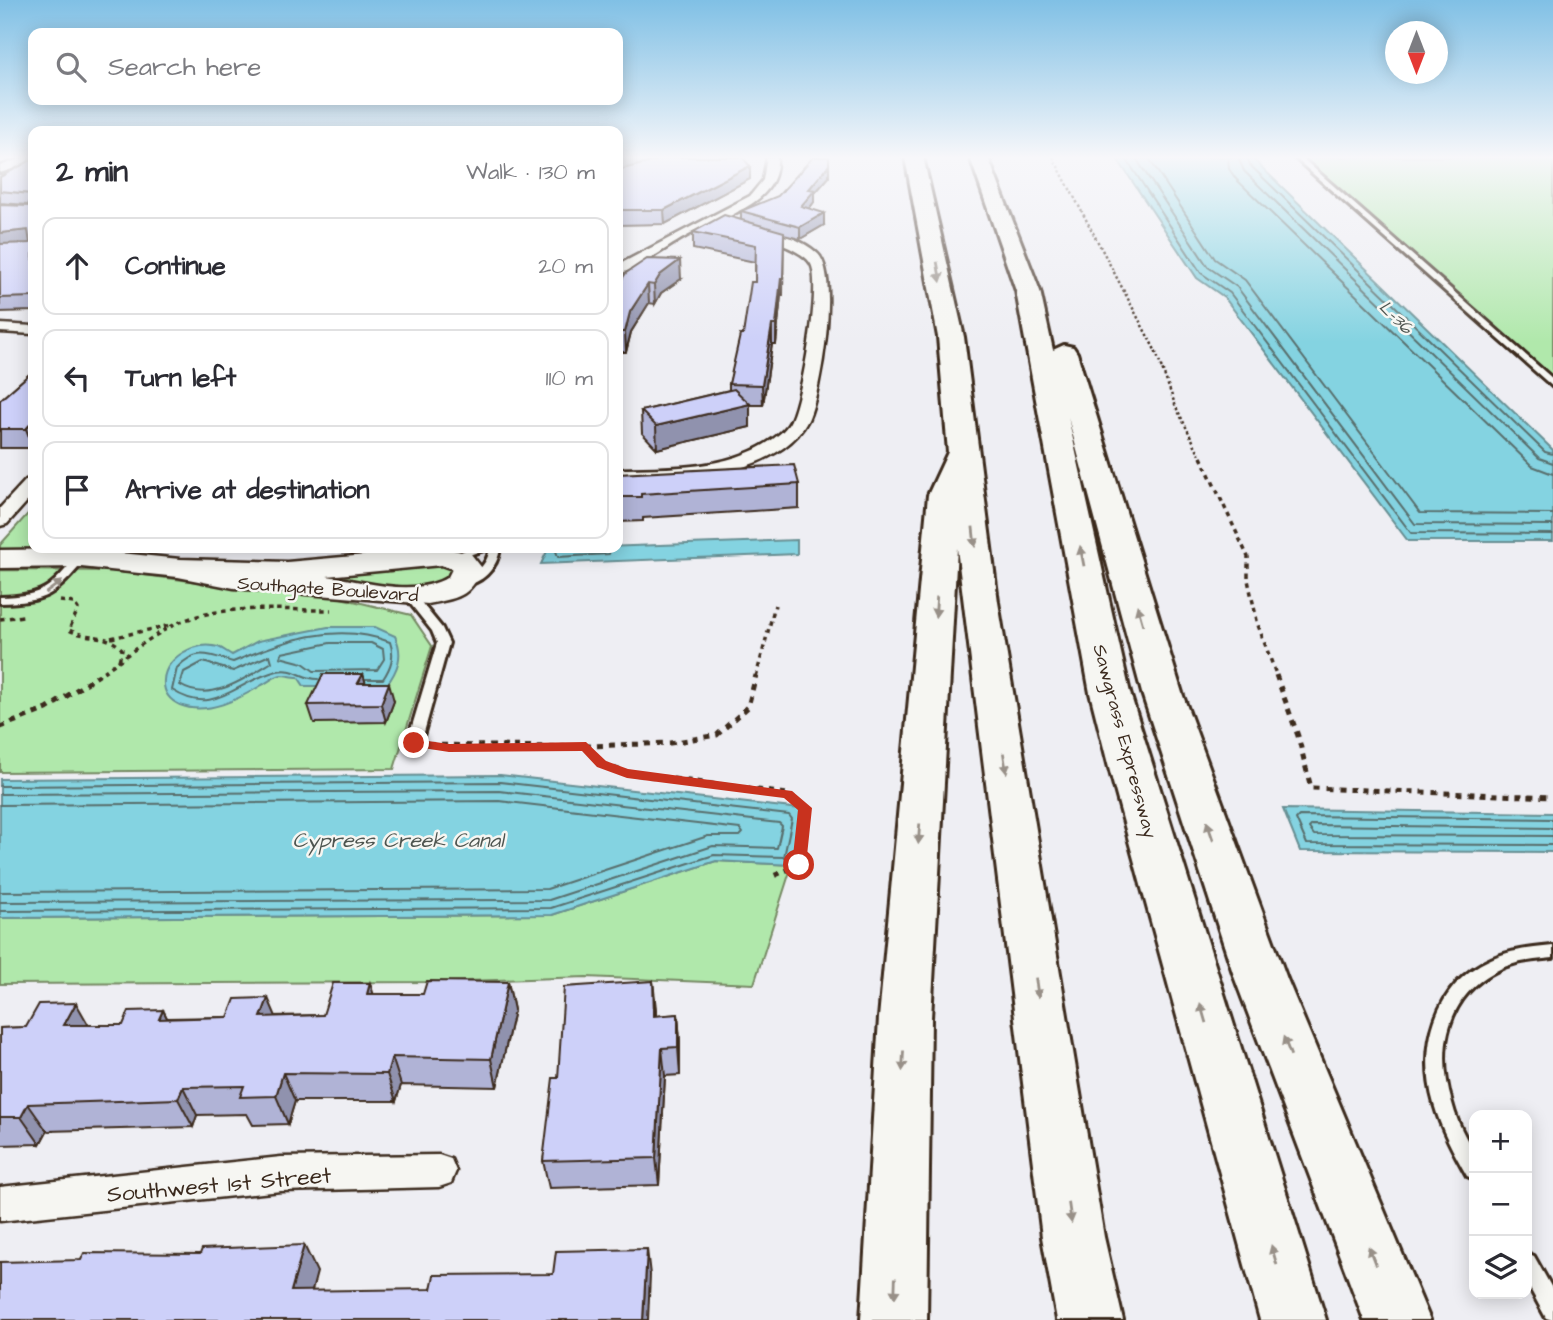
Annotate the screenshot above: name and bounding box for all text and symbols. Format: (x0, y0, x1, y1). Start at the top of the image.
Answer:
north arrow (1385, 21, 1448, 84)
search box (28, 28, 623, 105)
icon: search (52, 48, 90, 86)
text: Search here (108, 49, 261, 85)
text: 2 min (56, 151, 128, 193)
text: Walk · 130 m (466, 156, 595, 188)
icon: ahead (58, 247, 96, 285)
text: Continue (125, 248, 226, 284)
text: 20 m (538, 250, 593, 282)
one-way arrow (934, 261, 945, 283)
water label: L-36 (1373, 295, 1419, 341)
icon: left (58, 359, 96, 397)
text: Turn left (125, 360, 236, 396)
text: 110 m (545, 362, 593, 394)
icon: arrive (58, 471, 96, 509)
text: Arrive at destination (125, 472, 370, 508)
one-way arrow (968, 527, 979, 549)
one-way arrow (1077, 545, 1088, 567)
street label: Southgate Boulevard (236, 570, 420, 610)
one-way arrow (45, 580, 64, 594)
one-way arrow (930, 596, 941, 618)
one-way arrow (1134, 604, 1144, 625)
street label: Sawgrass Expressway (1085, 641, 1164, 842)
route end (398, 727, 429, 758)
one-way arrow (999, 752, 1010, 774)
one-way arrow (1204, 821, 1215, 842)
one-way arrow (913, 823, 924, 845)
water label: Cypress Creek Canal (292, 826, 506, 856)
route start (783, 849, 814, 880)
one-way arrow (1032, 977, 1043, 999)
one-way arrow (1198, 1002, 1208, 1023)
one-way arrow (1281, 1035, 1292, 1056)
one-way arrow (898, 1050, 909, 1072)
map controls (1469, 1110, 1532, 1299)
button: + (1469, 1110, 1532, 1173)
street label: Southwest 1st Street (106, 1159, 333, 1211)
button: − (1469, 1173, 1532, 1236)
one-way arrow (1065, 1202, 1076, 1224)
button: layers (1469, 1236, 1532, 1299)
one-way arrow (1268, 1244, 1278, 1265)
one-way arrow (1366, 1246, 1377, 1267)
one-way arrow (889, 1278, 900, 1300)

